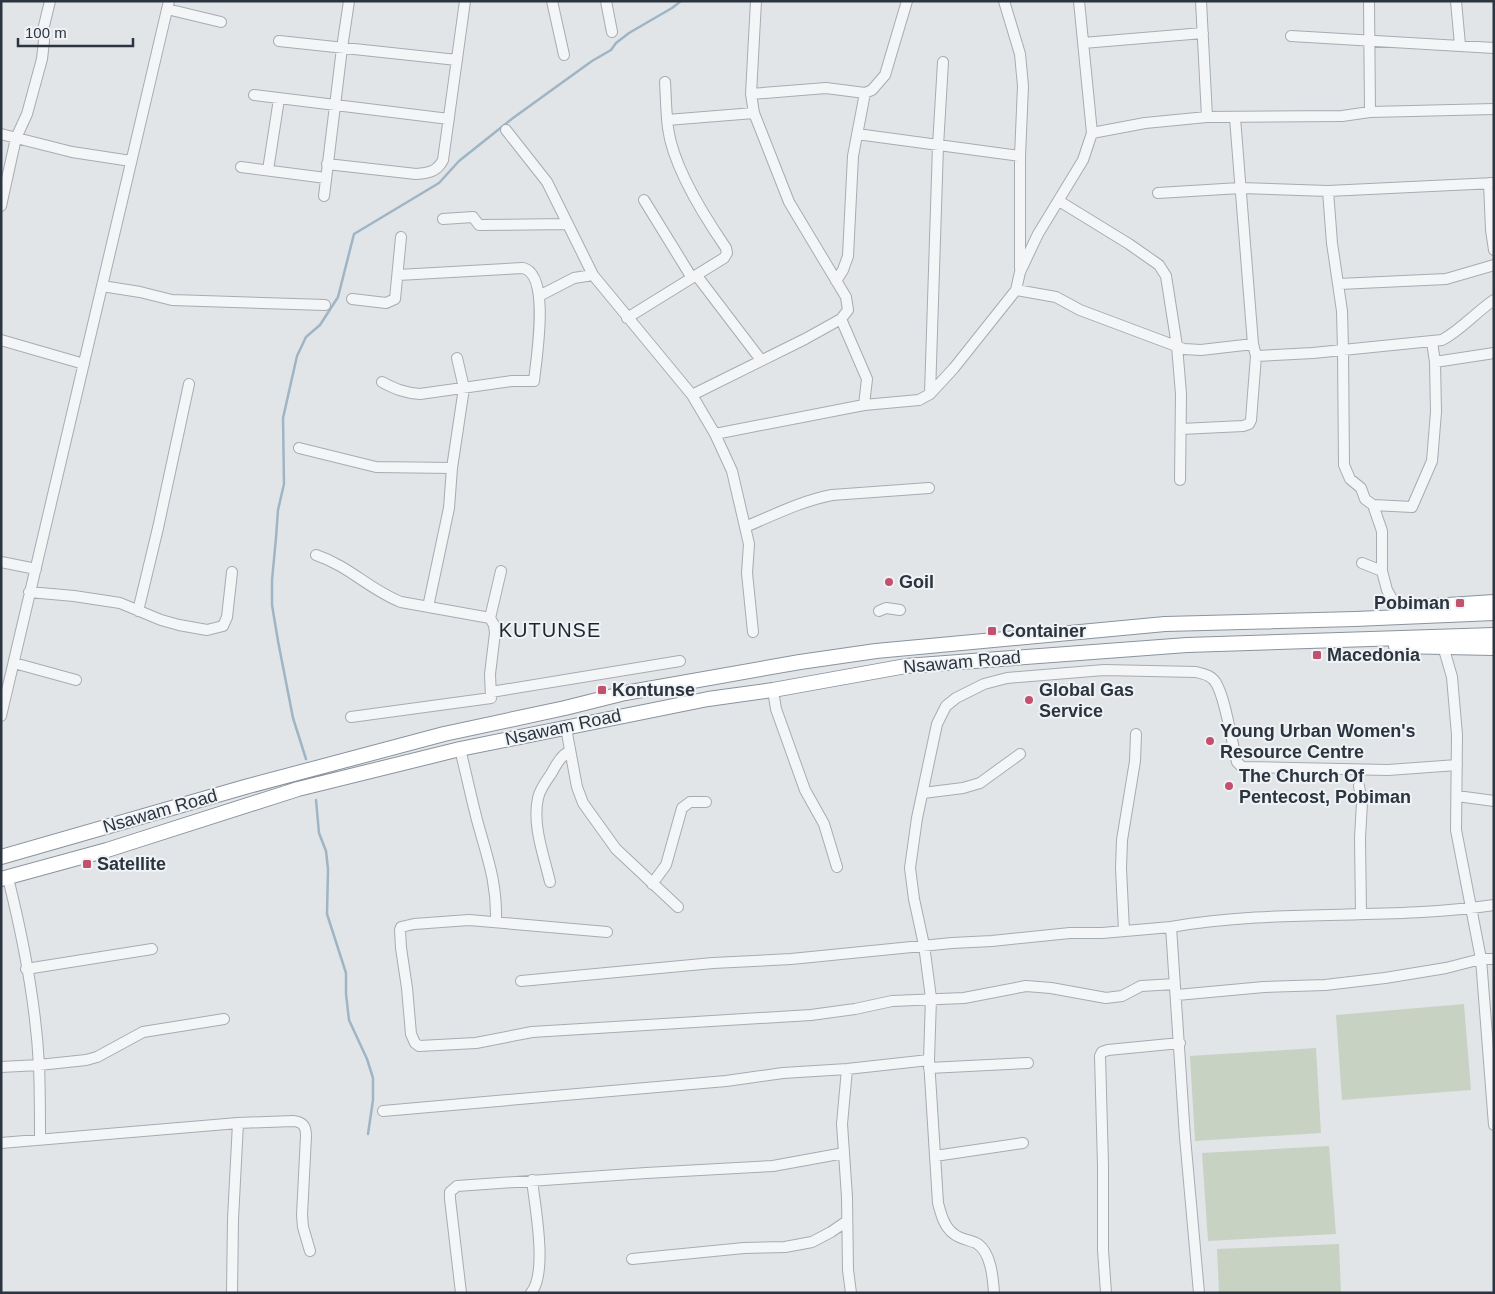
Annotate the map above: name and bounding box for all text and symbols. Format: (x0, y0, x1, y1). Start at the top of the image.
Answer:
scale bar (18, 15, 132, 47)
text: 100 m (25, 24, 67, 41)
place label: Goil (899, 572, 934, 592)
marker: Goil (883, 576, 895, 588)
place label: Pobiman (1374, 593, 1450, 613)
marker: Pobiman (1454, 597, 1466, 609)
district label: KUTUNSE (499, 619, 601, 641)
place label: Container (1002, 621, 1086, 641)
marker: Container (986, 625, 998, 637)
place label: Macedonia (1327, 645, 1421, 665)
street label: Nsawam Road (902, 647, 1022, 677)
marker: Macedonia (1311, 649, 1323, 661)
place label: Kontunse (612, 680, 695, 700)
place label: Global Gas Service (1039, 680, 1134, 721)
marker: Kontunse (596, 684, 608, 696)
marker: Global Gas Service (1023, 694, 1035, 706)
street label: Nsawam Road (503, 705, 623, 749)
place label: Young Urban Women's Resource Centre (1220, 721, 1416, 762)
marker: Young Urban Women's Resource Centre (1204, 735, 1216, 747)
place label: The Church Of Pentecost, Pobiman (1239, 766, 1411, 807)
marker: The Church Of Pentecost, Pobiman (1223, 780, 1235, 792)
street label: Nsawam Road (101, 785, 219, 837)
place label: Satellite (97, 854, 166, 874)
marker: Satellite (81, 858, 93, 870)

